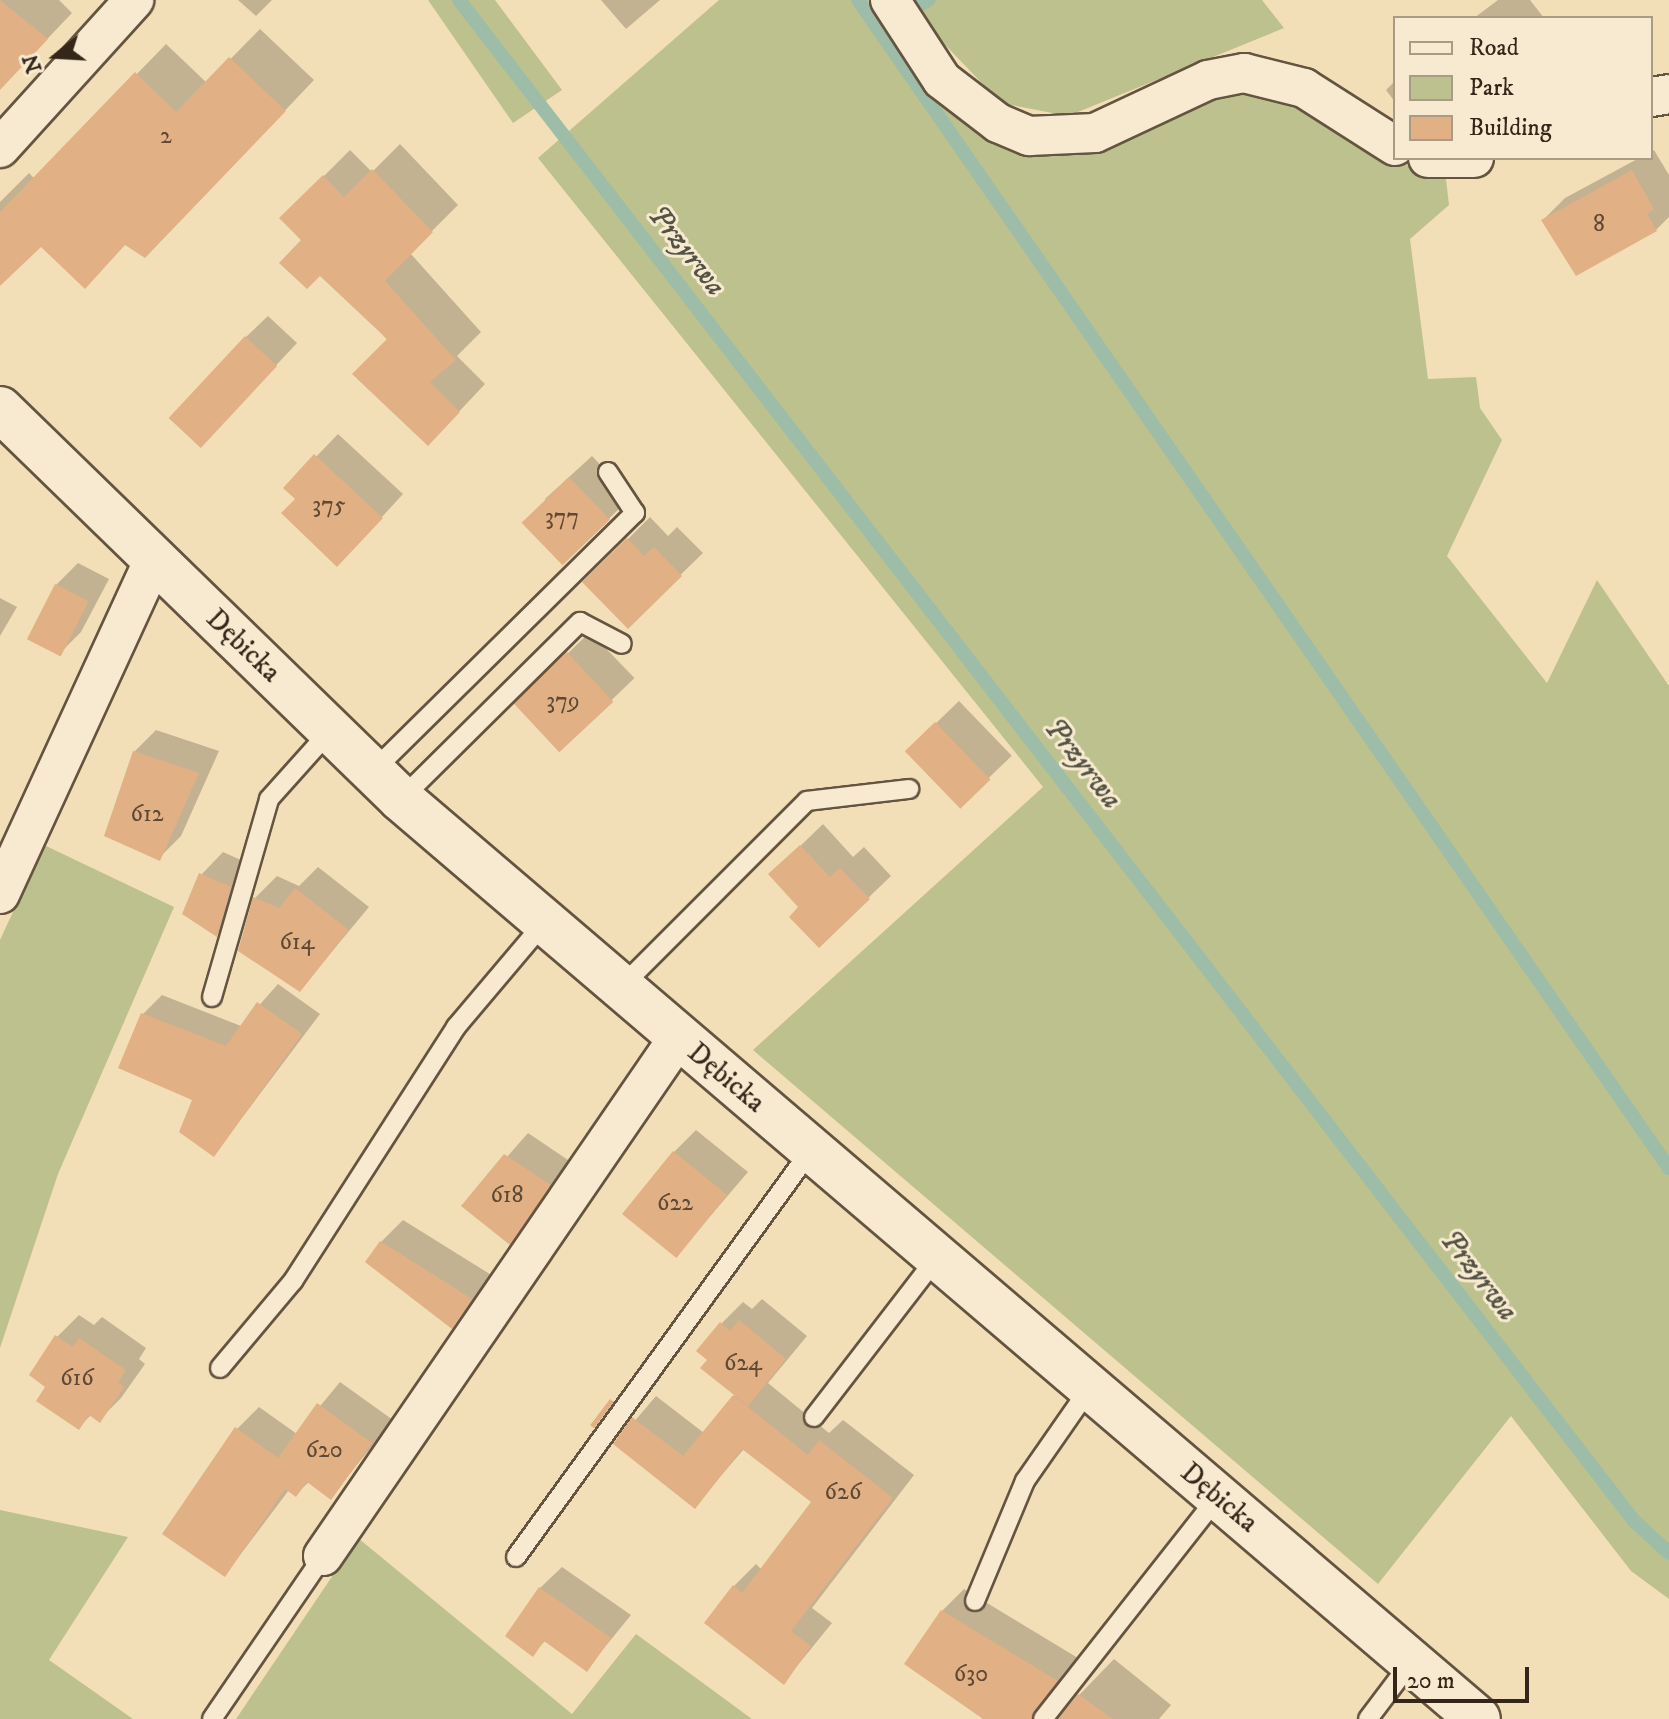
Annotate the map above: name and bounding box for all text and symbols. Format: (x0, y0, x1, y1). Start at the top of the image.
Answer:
north arrow (16, 16, 96, 96)
legend (1393, 16, 1653, 160)
text: Road (1469, 33, 1519, 63)
text: N (17, 51, 48, 76)
text: Park (1469, 73, 1514, 103)
text: Building (1469, 113, 1552, 143)
house number: 2 (160, 123, 172, 151)
water label: Przyrwa (639, 198, 733, 304)
house number: 8 (1593, 211, 1605, 239)
house number: 375 (312, 492, 346, 520)
house number: 377 (545, 504, 579, 532)
street label: Dębicka (199, 602, 287, 690)
house number: 379 (546, 688, 580, 716)
water label: Przyrwa (1035, 711, 1129, 817)
house number: 612 (131, 801, 163, 829)
house number: 614 (279, 929, 315, 957)
street label: Dębicka (680, 1036, 772, 1120)
house number: 618 (490, 1182, 524, 1210)
house number: 622 (657, 1190, 693, 1218)
water label: Przyrwa (1431, 1223, 1525, 1329)
house number: 624 (724, 1350, 762, 1378)
house number: 616 (60, 1365, 94, 1393)
house number: 620 (305, 1437, 343, 1465)
street label: Dębicka (1173, 1456, 1265, 1540)
house number: 626 (825, 1479, 861, 1507)
scale bar (1397, 1651, 1533, 1701)
house number: 630 (954, 1661, 988, 1689)
text: 20 m (1407, 1666, 1455, 1696)

